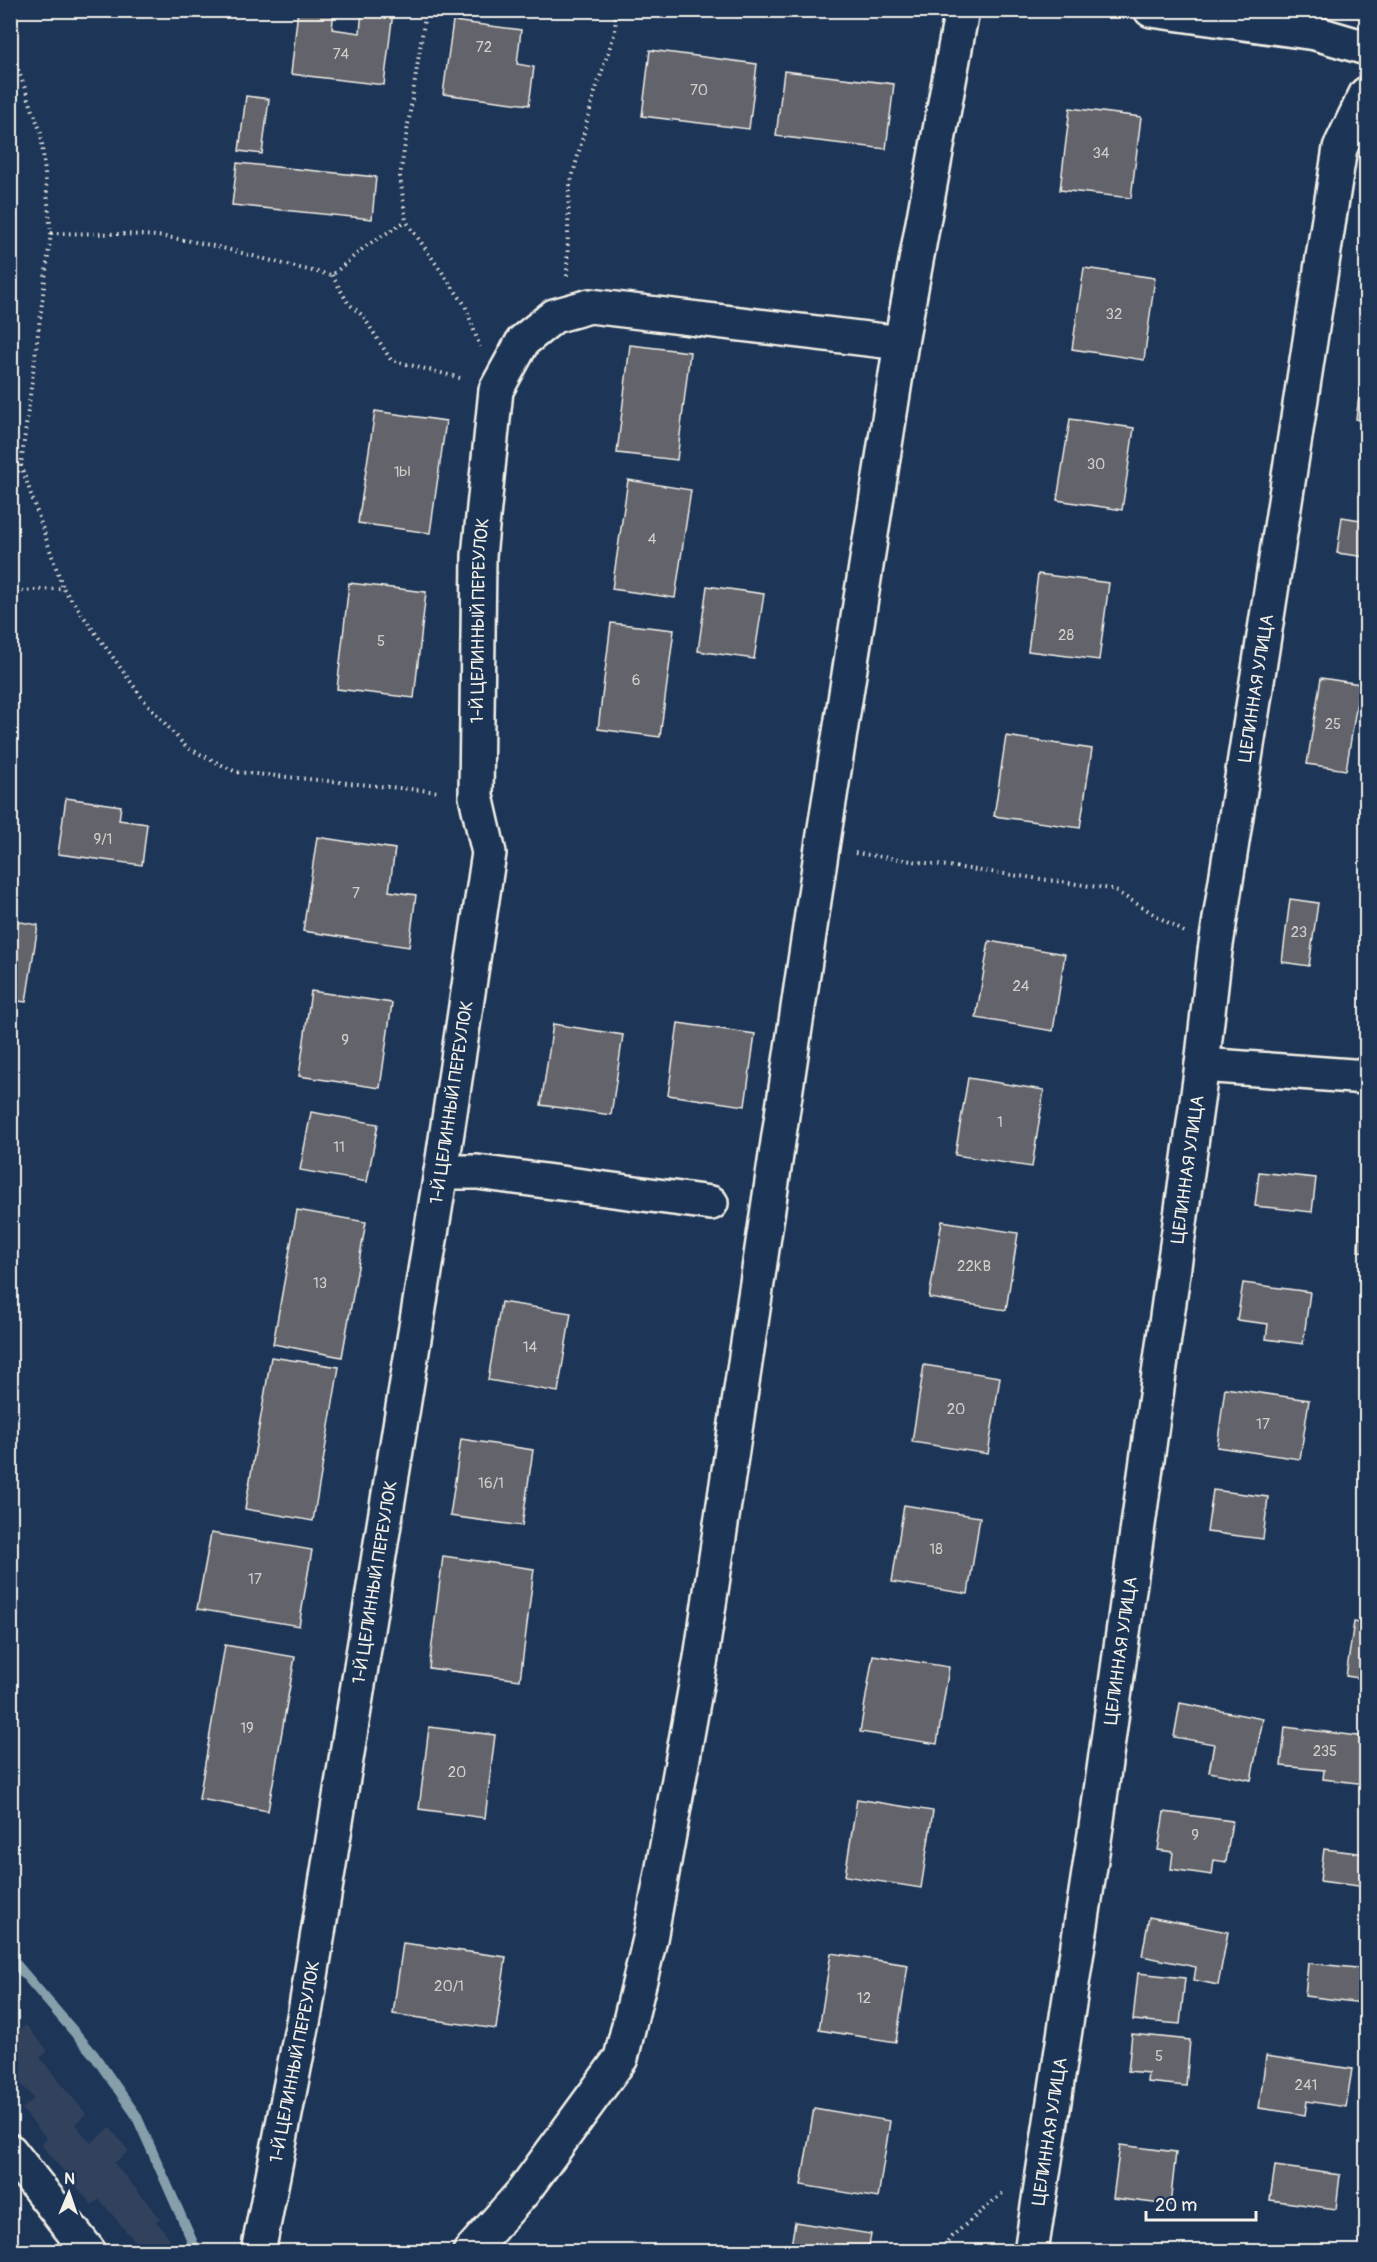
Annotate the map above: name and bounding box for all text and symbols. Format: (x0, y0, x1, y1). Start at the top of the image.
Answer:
house number: 72 (476, 38, 492, 57)
house number: 74 (333, 45, 350, 64)
house number: 70 (690, 81, 708, 100)
house number: 34 (1092, 144, 1110, 163)
house number: 32 (1106, 305, 1122, 324)
house number: 30 (1087, 455, 1105, 474)
house number: 1Ы (394, 463, 411, 482)
street label: 1-Й ЦЕЛИННЫЙ ПЕРЕУЛОК (465, 517, 494, 724)
house number: 4 (648, 530, 657, 549)
street label: ЦЕЛИННАЯ УЛИЦА (1233, 612, 1279, 764)
house number: 28 (1058, 626, 1074, 645)
house number: 5 (377, 632, 385, 651)
house number: 6 (632, 671, 640, 690)
house number: 25 (1325, 715, 1341, 734)
house number: 9/1 (94, 830, 112, 849)
house number: 7 (352, 884, 360, 903)
house number: 23 (1291, 923, 1307, 942)
house number: 24 (1012, 977, 1030, 996)
street label: 1-Й ЦЕЛИННЫЙ ПЕРЕУЛОК (424, 999, 478, 1206)
house number: 9 (341, 1031, 349, 1050)
street label: ЦЕЛИННАЯ УЛИЦА (1166, 1093, 1209, 1245)
house number: 1 (997, 1113, 1003, 1132)
house number: 11 (333, 1138, 345, 1157)
house number: 22КВ (957, 1257, 991, 1276)
house number: 13 (313, 1274, 327, 1293)
house number: 14 (523, 1338, 538, 1357)
house number: 20 (947, 1400, 965, 1419)
house number: 17 (1256, 1415, 1270, 1434)
house number: 16/1 (478, 1474, 504, 1493)
street label: 1-Й ЦЕЛИННЫЙ ПЕРЕУЛОК (347, 1479, 402, 1686)
house number: 18 (929, 1540, 943, 1559)
house number: 17 (248, 1570, 262, 1589)
street label: ЦЕЛИННАЯ УЛИЦА (1099, 1575, 1142, 1726)
house number: 19 (240, 1719, 254, 1738)
house number: 235 (1313, 1742, 1337, 1761)
house number: 20 (448, 1763, 466, 1782)
house number: 9 (1191, 1826, 1199, 1845)
street label: 1-Й ЦЕЛИННЫЙ ПЕРЕУЛОК (264, 1959, 325, 2165)
house number: 20/1 (434, 1977, 464, 1996)
house number: 12 (857, 1989, 871, 2008)
house number: 5 (1155, 2047, 1163, 2066)
street label: ЦЕЛИННАЯ УЛИЦА (1027, 2055, 1072, 2207)
house number: 241 (1295, 2076, 1317, 2095)
north arrow (39, 2163, 99, 2223)
text: N (64, 2169, 75, 2189)
scale bar (1146, 2184, 1256, 2222)
text: 20 m (1155, 2194, 1197, 2217)

